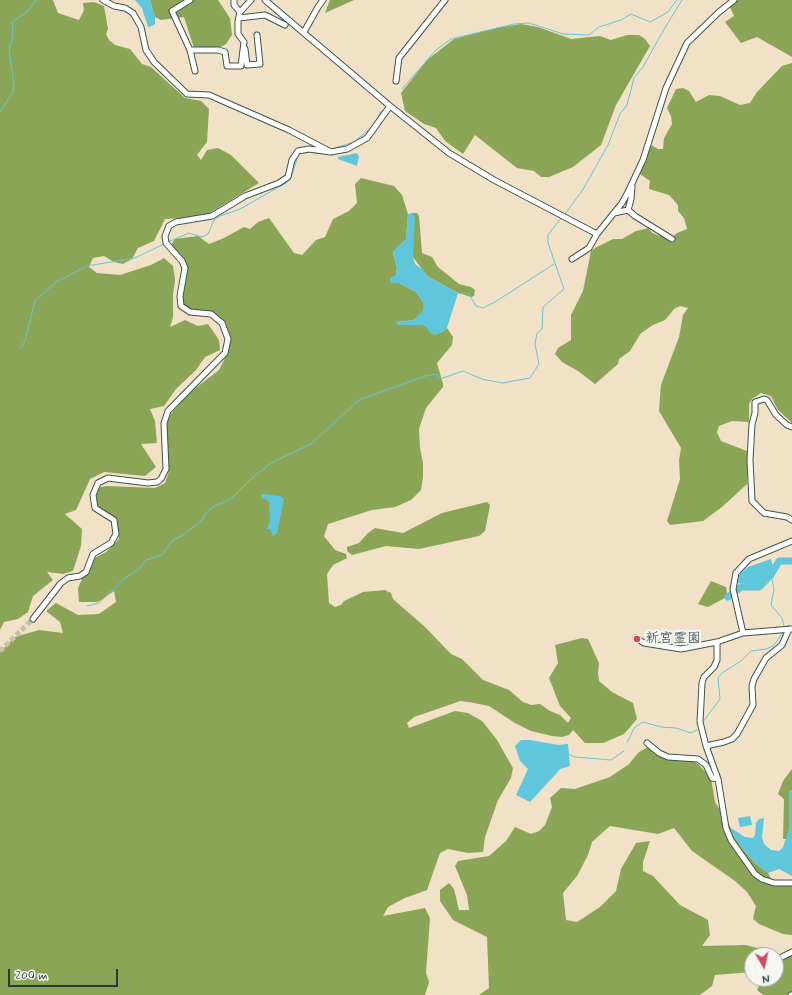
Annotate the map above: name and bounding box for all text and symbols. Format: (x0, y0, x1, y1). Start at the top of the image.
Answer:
place label: 新宮霊園 (645, 631, 701, 647)
marker: 新宮霊園 (632, 634, 642, 644)
north arrow (744, 947, 784, 987)
scale bar (10, 961, 120, 987)
text: 200 m (15, 968, 48, 984)
text: N (761, 970, 770, 985)

